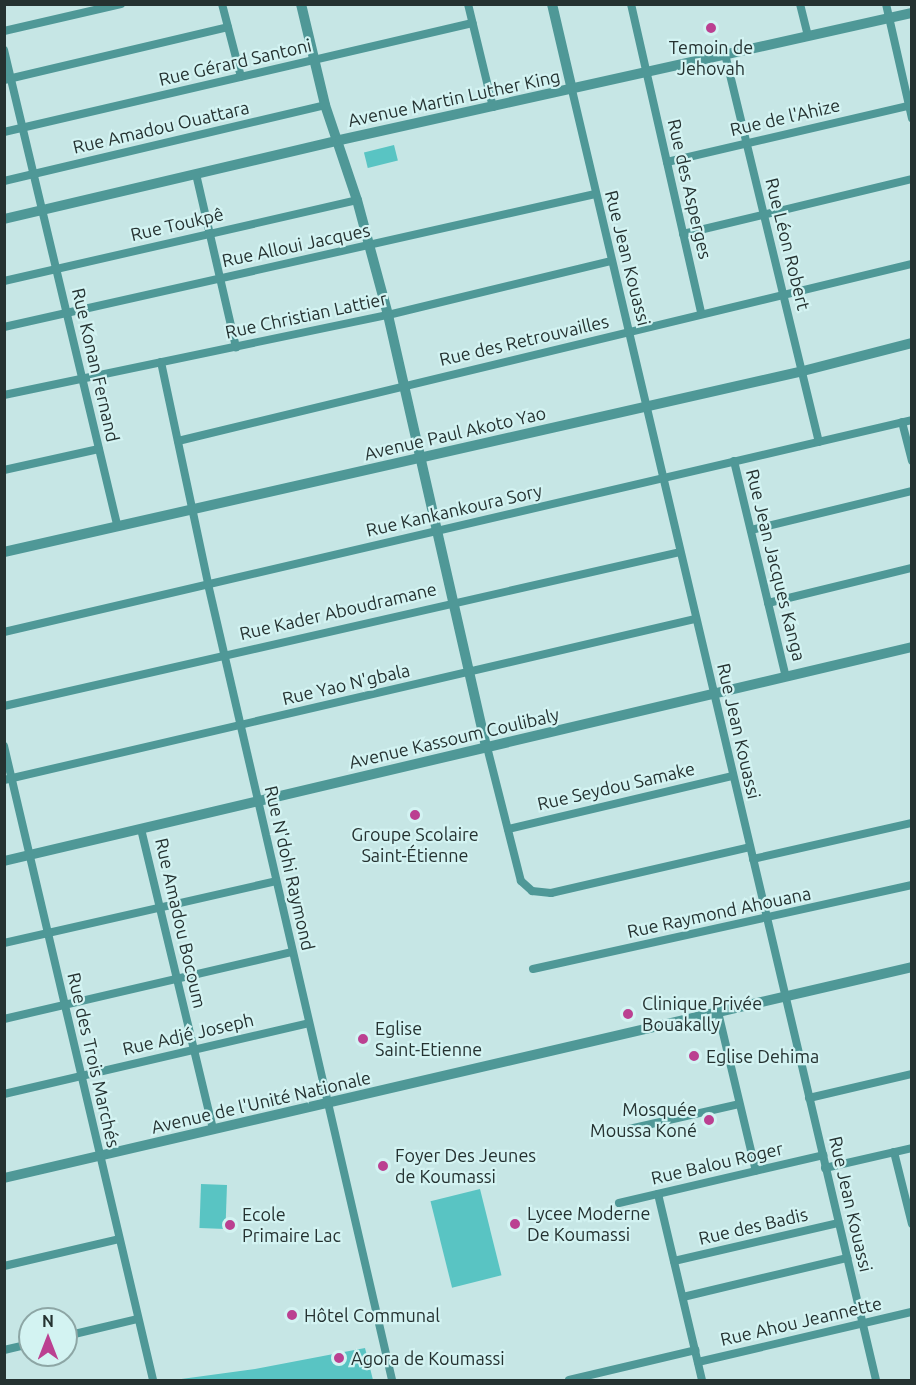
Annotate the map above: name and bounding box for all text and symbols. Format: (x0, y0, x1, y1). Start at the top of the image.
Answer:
marker: Temoin de Jehovah (704, 21, 718, 35)
street label: Rue Gérard Santoni (157, 34, 313, 90)
place label: Temoin de Jehovah (669, 37, 753, 80)
street label: Avenue Martin Luther King (346, 65, 562, 131)
street label: Rue de l'Ahize (728, 94, 842, 140)
street label: Rue Amadou Ouattara (71, 96, 251, 158)
street label: Rue des Asperges (663, 117, 717, 261)
street label: Rue Léon Robert (761, 176, 815, 312)
street label: Rue Jean Kouassi (601, 188, 655, 328)
street label: Rue Toukpê (128, 203, 226, 245)
street label: Rue Alloui Jacques (220, 219, 372, 271)
street label: Rue Konan Fernand (68, 286, 124, 444)
street label: Rue Christian Lattier (223, 287, 389, 343)
street label: Rue des Retrouvailles (437, 310, 611, 370)
street label: Avenue Paul Akoto Yao (362, 402, 548, 464)
street label: Rue Jean Jacques Kanga (742, 467, 810, 663)
street label: Rue Kankankoura Sory (364, 479, 544, 541)
street label: Rue Kader Aboudramane (237, 578, 439, 644)
street label: Rue Yao N'gbala (280, 659, 412, 709)
street label: Rue Jean Kouassi (713, 661, 765, 801)
street label: Avenue Kassoum Coulibaly (347, 703, 561, 773)
street label: Rue Seydou Samake (535, 757, 697, 815)
street label: Rue N'dohi Raymond (261, 783, 319, 953)
marker: Groupe Scolaire Saint-Étienne (408, 808, 422, 822)
place label: Groupe Scolaire Saint-Étienne (351, 824, 479, 866)
street label: Rue Amadou Bocoum (151, 836, 211, 1010)
street label: Rue Raymond Ahouana (625, 882, 813, 942)
street label: Rue des Trois Marchés (63, 970, 125, 1150)
place label: Clinique Privée Bouakally (642, 993, 762, 1036)
marker: Clinique Privée Bouakally (619, 1005, 637, 1023)
street label: Rue Adjé Joseph (120, 1008, 256, 1060)
place label: Eglise Saint-Etienne (375, 1018, 482, 1060)
marker: Eglise Saint-Etienne (356, 1032, 370, 1046)
place label: Eglise Dehima (706, 1045, 819, 1067)
marker: Eglise Dehima (687, 1049, 701, 1063)
street label: Avenue de l'Unité Nationale (149, 1066, 373, 1138)
place label: Mosquée Moussa Koné (590, 1099, 697, 1142)
marker: Mosquée Moussa Koné (702, 1113, 716, 1127)
street label: Rue Jean Kouassi (825, 1134, 877, 1274)
street label: Rue Balou Roger (649, 1137, 785, 1189)
place label: Foyer Des Jeunes de Koumassi (395, 1145, 536, 1188)
marker: Foyer Des Jeunes de Koumassi (376, 1159, 390, 1173)
place label: Lycee Moderne De Koumassi (527, 1203, 651, 1246)
street label: Rue des Badis (696, 1203, 810, 1249)
place label: Ecole Primaire Lac (242, 1204, 341, 1246)
marker: Lycee Moderne De Koumassi (508, 1217, 522, 1231)
marker: Ecole Primaire Lac (223, 1218, 237, 1232)
street label: Rue Ahou Jeannette (718, 1292, 884, 1350)
place label: Hôtel Communal (304, 1304, 440, 1326)
north arrow (18, 1307, 78, 1367)
marker: Hôtel Communal (285, 1308, 299, 1322)
text: N (42, 1312, 54, 1330)
place label: Agora de Koumassi (351, 1347, 505, 1369)
marker: Agora de Koumassi (332, 1351, 346, 1365)

